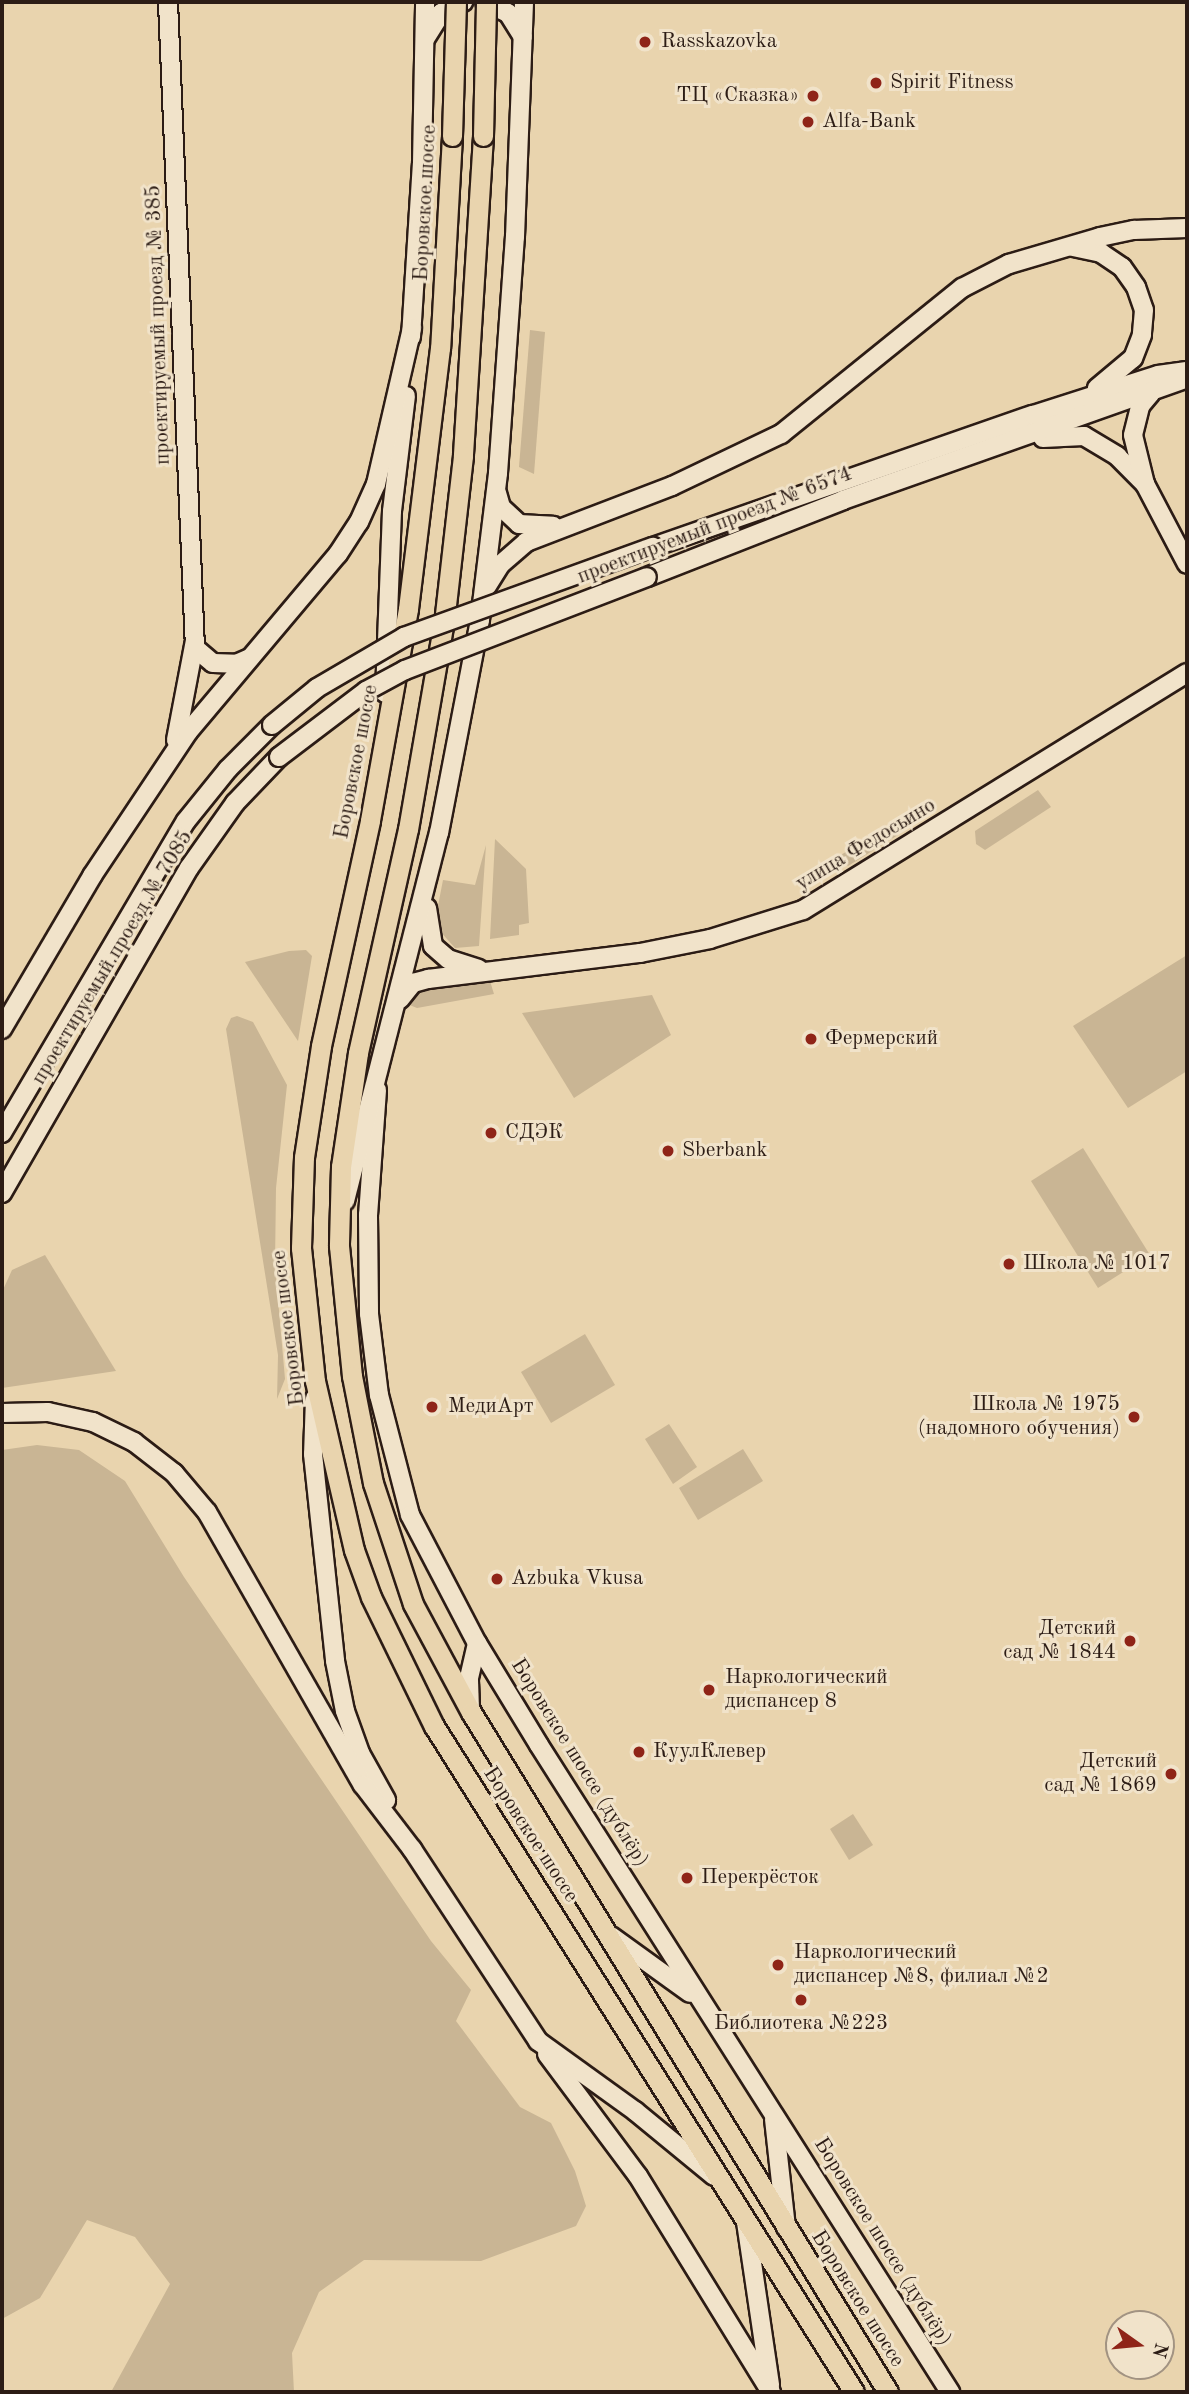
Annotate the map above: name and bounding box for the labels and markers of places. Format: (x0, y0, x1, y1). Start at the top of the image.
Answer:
place label: Rasskazovka (661, 29, 777, 55)
marker: Rasskazovka (635, 32, 655, 52)
place label: Spirit Fitness (890, 70, 1014, 96)
marker: Spirit Fitness (868, 75, 884, 91)
place label: ТЦ «Сказка» (676, 83, 799, 109)
marker: ТЦ «Сказка» (805, 88, 821, 104)
place label: Alfa-Bank (822, 109, 916, 135)
marker: Alfa-Bank (800, 114, 816, 130)
place label: Фермерский (825, 1026, 938, 1052)
marker: Фермерский (803, 1031, 819, 1047)
place label: СДЭК (505, 1120, 563, 1146)
marker: СДЭК (483, 1125, 499, 1141)
place label: Sberbank (682, 1138, 767, 1164)
marker: Sberbank (660, 1143, 676, 1159)
place label: Школа № 1017 (1023, 1251, 1171, 1277)
marker: Школа № 1017 (1001, 1256, 1017, 1272)
place label: Школа № 1975 (надомного обучения) (918, 1392, 1120, 1442)
place label: МедиАрт (448, 1394, 534, 1420)
marker: МедиАрт (422, 1397, 442, 1417)
marker: Школа № 1975 (надомного обучения) (1126, 1409, 1142, 1425)
place label: Azbuka Vkusa (511, 1566, 643, 1592)
marker: Azbuka Vkusa (489, 1571, 505, 1587)
place label: Детский сад № 1844 (1003, 1616, 1116, 1666)
marker: Детский сад № 1844 (1122, 1633, 1138, 1649)
place label: Наркологический диспансер 8 (725, 1665, 888, 1715)
marker: Наркологический диспансер 8 (699, 1680, 719, 1700)
place label: КуулКлевер (653, 1739, 766, 1765)
marker: КуулКлевер (631, 1744, 647, 1760)
place label: Детский сад № 1869 (1044, 1749, 1157, 1799)
marker: Детский сад № 1869 (1163, 1766, 1179, 1782)
place label: Перекрёсток (701, 1865, 819, 1891)
marker: Перекрёсток (679, 1870, 695, 1886)
place label: Наркологический диспансер №8, филиал №2 (794, 1940, 1049, 1990)
marker: Наркологический диспансер №8, филиал №2 (768, 1955, 788, 1975)
marker: Библиотека №223 (793, 1992, 809, 2008)
place label: Библиотека №223 (714, 2011, 888, 2037)

